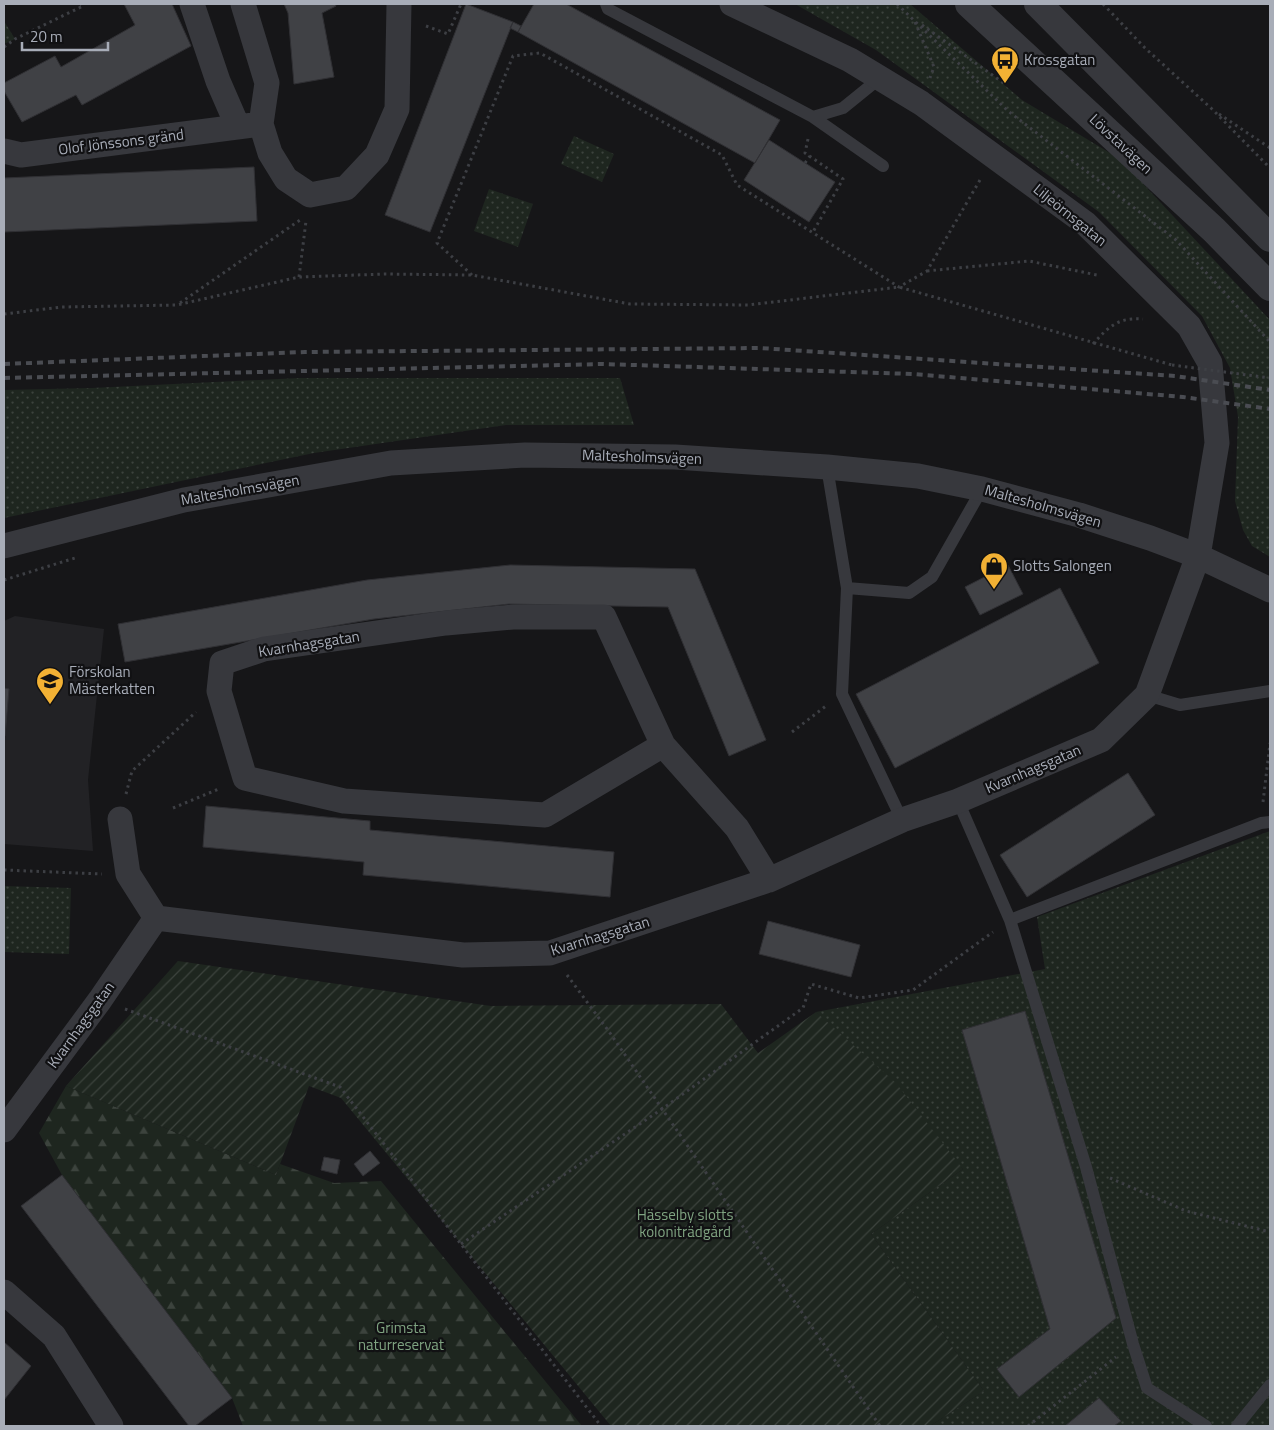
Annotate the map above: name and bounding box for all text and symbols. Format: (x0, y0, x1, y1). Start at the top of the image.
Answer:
scale bar (22, 20, 109, 52)
text: 20 m (30, 25, 63, 48)
bus stop icon: Krossgatan (990, 45, 1020, 84)
place label: Krossgatan (1024, 48, 1095, 71)
street label: Lövstavägen (1084, 108, 1158, 179)
street label: Olof Jönssons gränd (57, 122, 185, 161)
street label: Liljeörnsgatan (1029, 178, 1112, 252)
street label: Maltesholmsvägen (582, 443, 702, 470)
street label: Maltesholmsvägen (179, 468, 301, 511)
street label: Maltesholmsvägen (982, 478, 1104, 533)
shop icon: Slotts Salongen (979, 551, 1009, 590)
place label: Slotts Salongen (1013, 554, 1112, 577)
street label: Kvarnhagsgatan (257, 624, 361, 663)
place label: Förskolan Mästerkatten (69, 660, 155, 700)
school or university icon: Förskolan Mästerkatten (35, 666, 65, 705)
street label: Kvarnhagsgatan (981, 738, 1084, 799)
street label: Kvarnhagsgatan (548, 910, 652, 961)
street label: Kvarnhagsgatan (41, 977, 120, 1073)
park label: Hässelby slotts koloniträdgård (637, 1203, 733, 1243)
park label: Grimsta naturreservat (358, 1316, 445, 1356)

